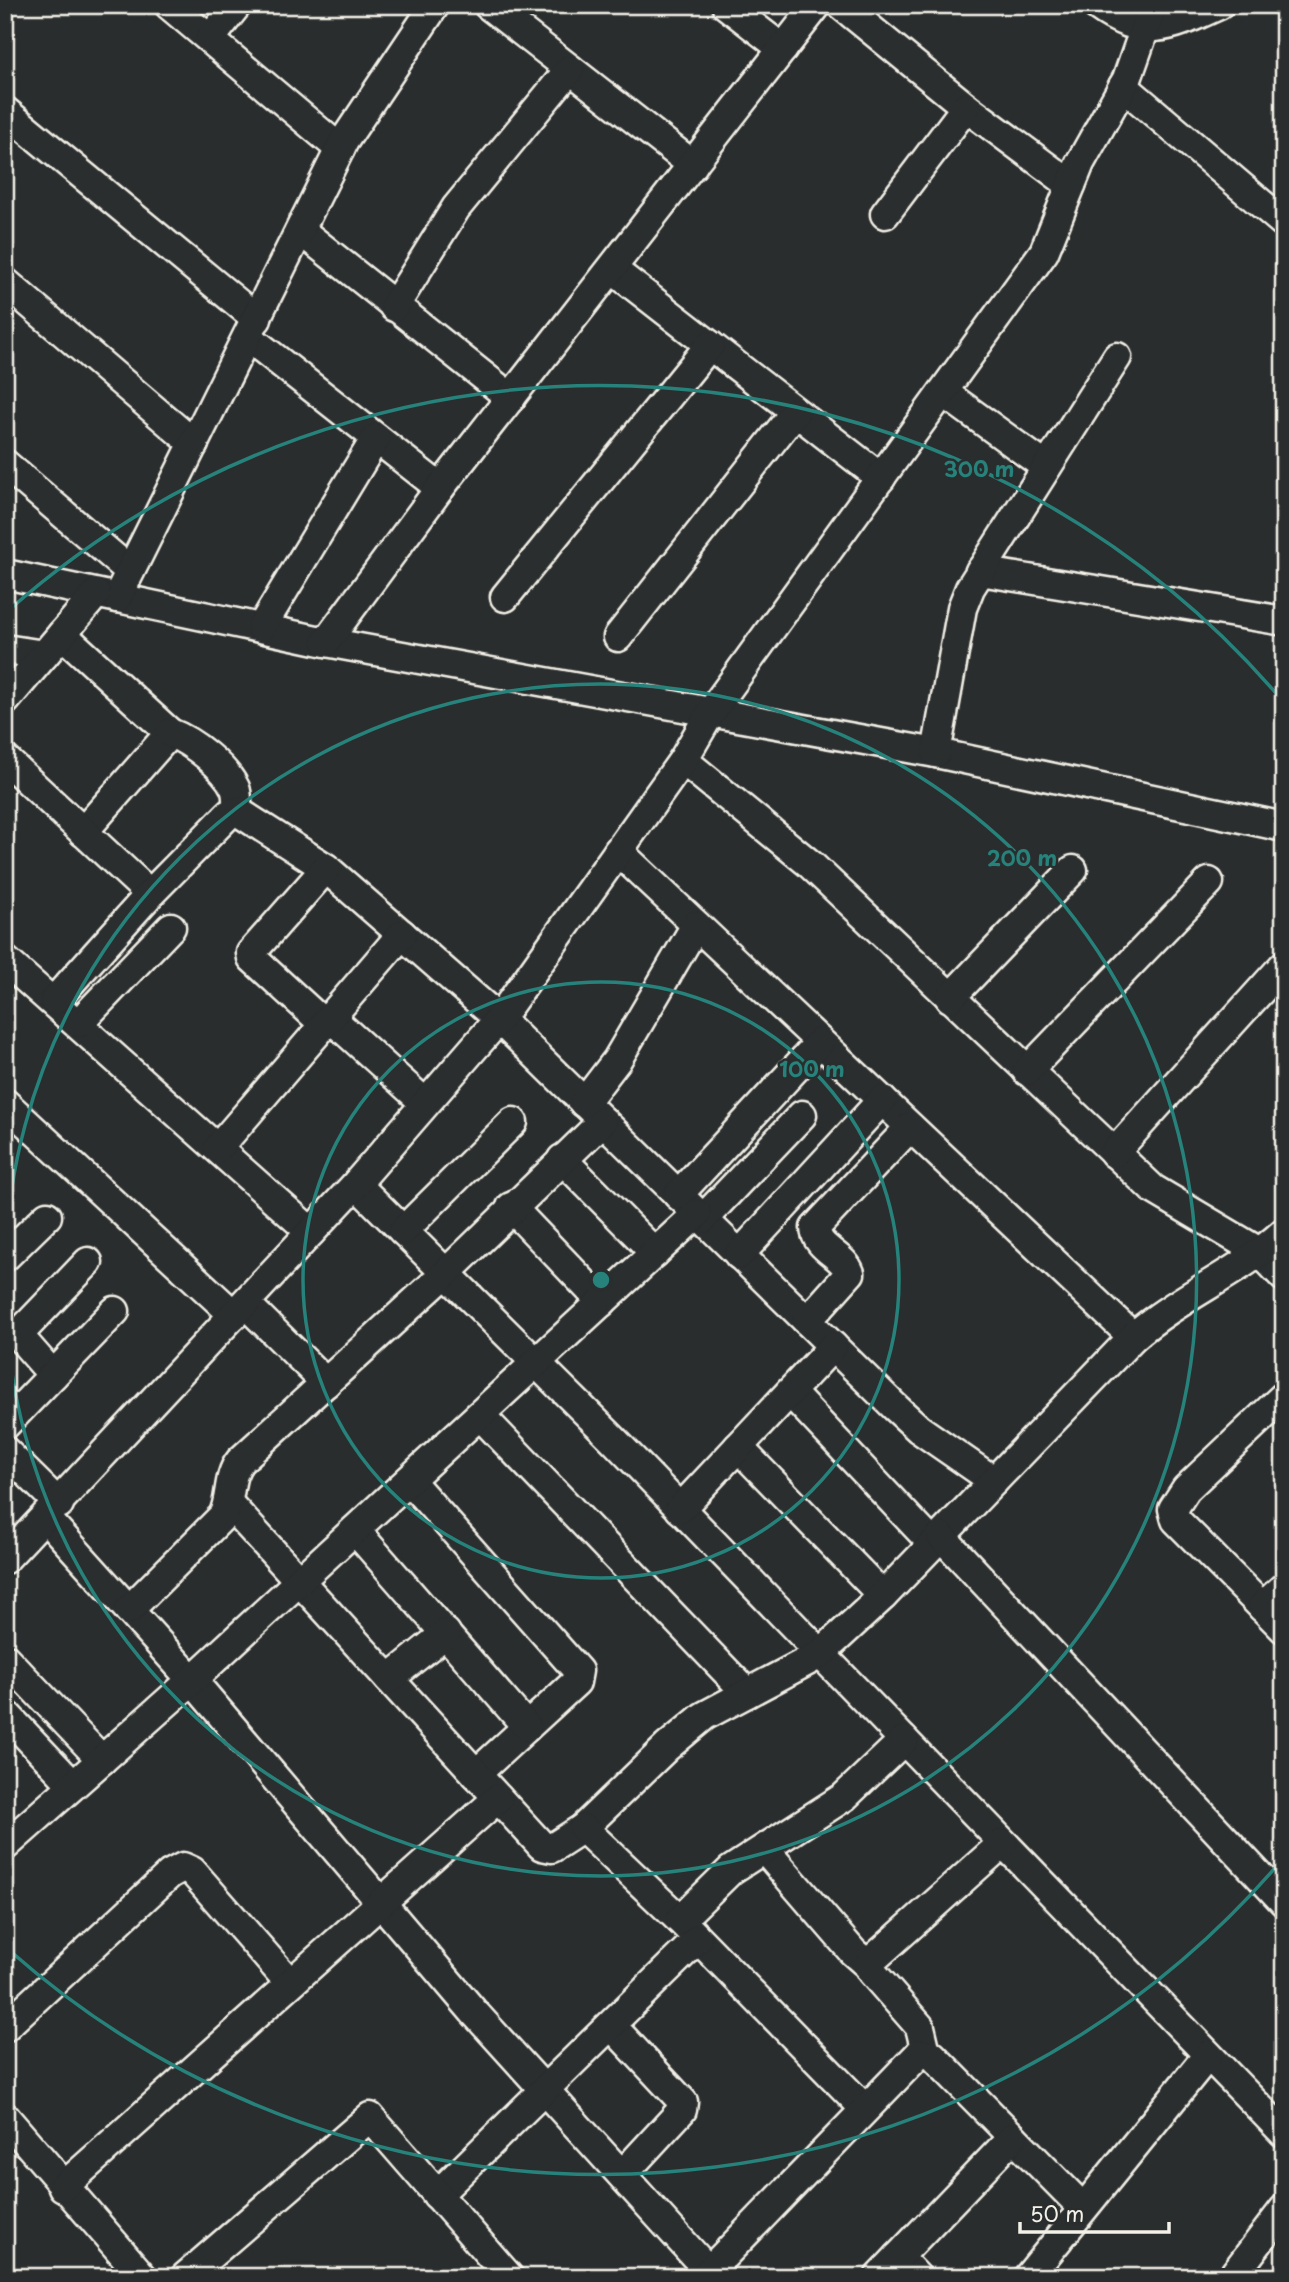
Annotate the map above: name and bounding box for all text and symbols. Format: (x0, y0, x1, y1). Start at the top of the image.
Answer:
text: 300 m (944, 452, 1014, 484)
text: 200 m (987, 841, 1057, 873)
text: 100 m (779, 1052, 845, 1084)
centre of rings (589, 1268, 613, 1292)
scale bar (1020, 2191, 1168, 2235)
text: 50 m (1030, 2197, 1084, 2229)

